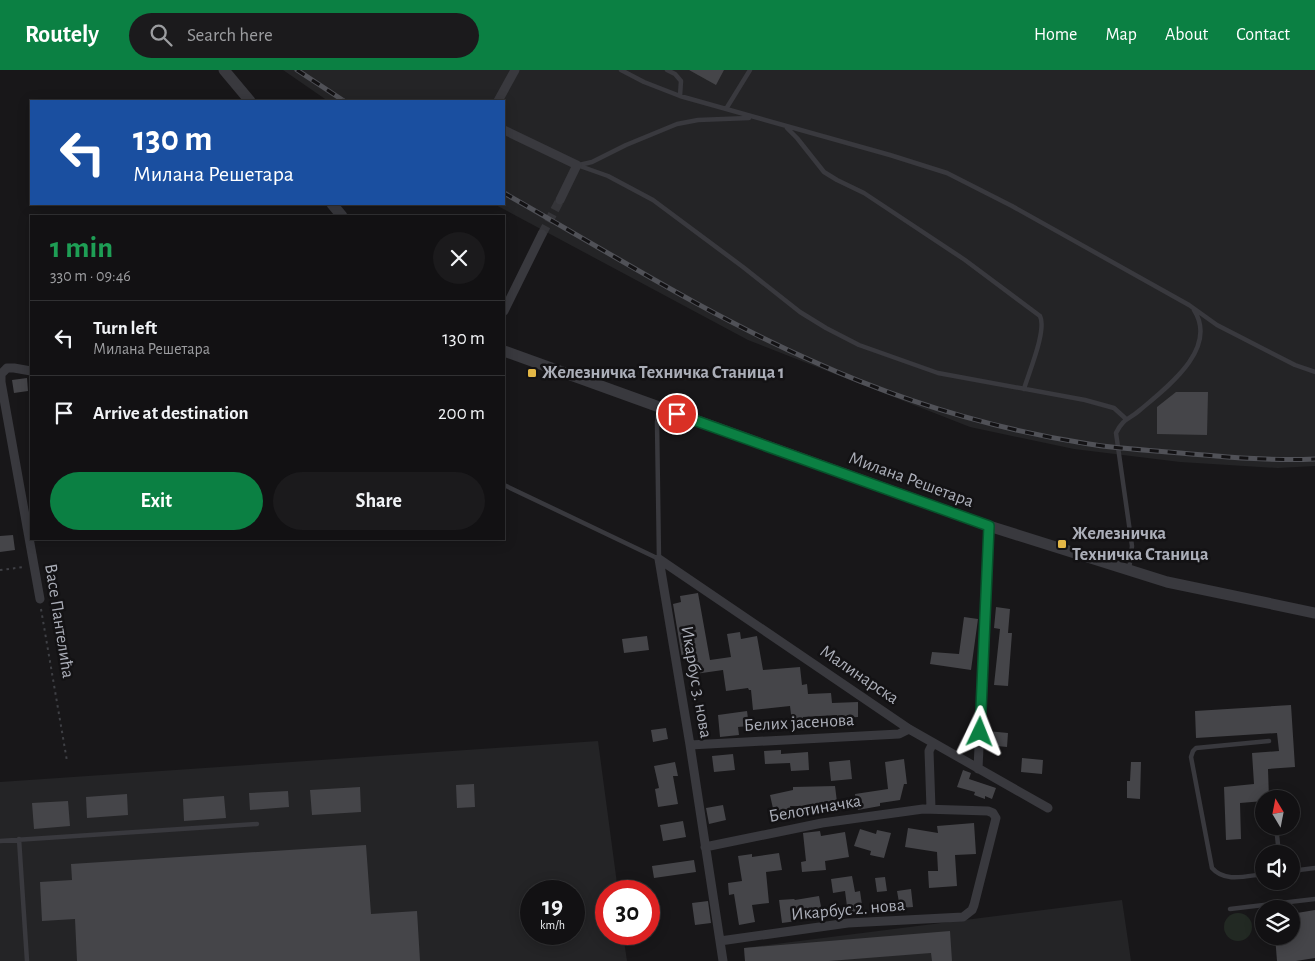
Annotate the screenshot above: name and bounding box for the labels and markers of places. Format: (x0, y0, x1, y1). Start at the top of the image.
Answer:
place label: Железничка Техничка Станица 1 (542, 364, 784, 382)
marker: Железничка Техничка Станица 1 (526, 367, 538, 379)
pin (656, 393, 698, 435)
place label: Железничка Техничка Станица (1072, 525, 1209, 564)
marker: Железничка Техничка Станица (1056, 538, 1068, 550)

